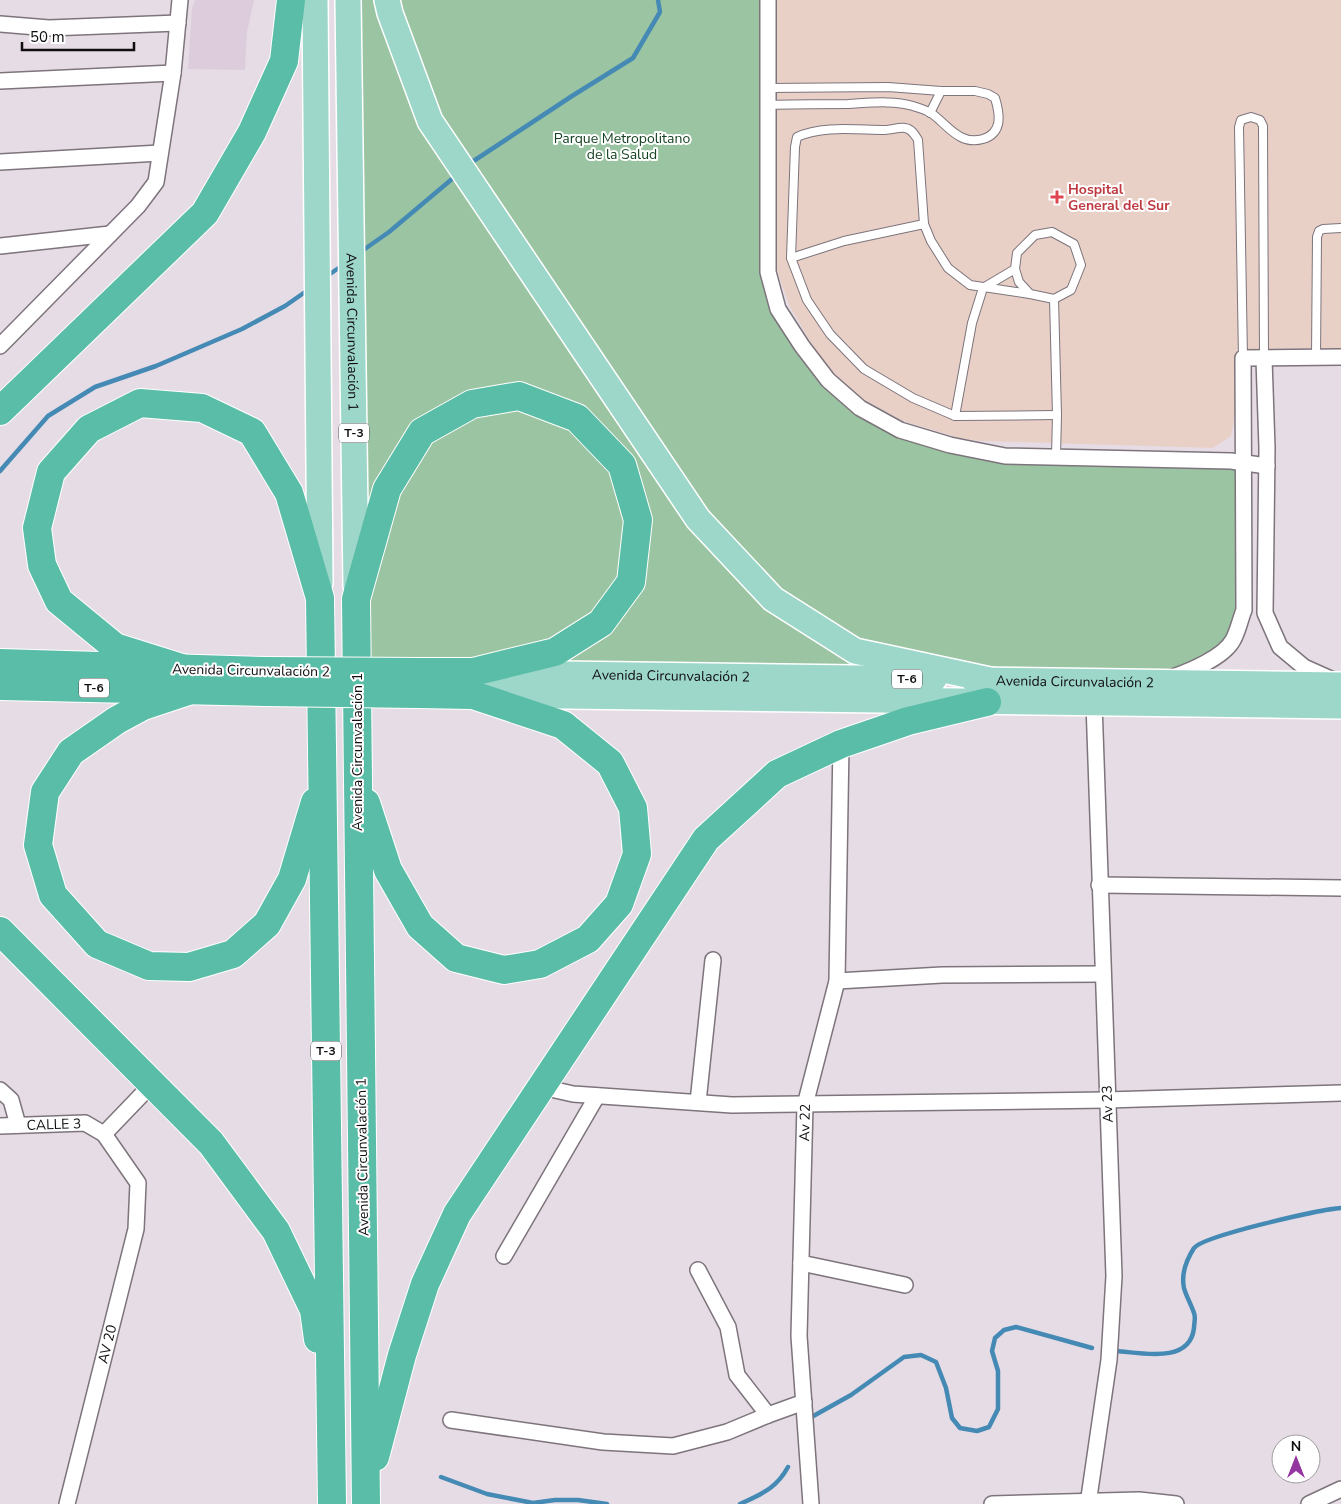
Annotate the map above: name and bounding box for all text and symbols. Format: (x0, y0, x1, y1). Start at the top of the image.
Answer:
scale bar (22, 20, 135, 52)
text: 50 m (30, 27, 65, 47)
park label: Parque Metropolitano de la Salud (554, 129, 690, 164)
place label: Hospital General del Sur (1068, 180, 1170, 215)
marker: Hospital General del Sur (1050, 190, 1064, 204)
street label: Avenida Circunvalación 1 (341, 253, 363, 411)
road number: T-3 (339, 423, 369, 442)
street label: Avenida Circunvalación 2 (172, 660, 330, 681)
street label: Avenida Circunvalación 2 (592, 665, 750, 687)
road number: T-6 (892, 670, 922, 689)
street label: Avenida Circunvalación 2 (996, 671, 1154, 692)
street label: Avenida Circunvalación 1 (348, 673, 367, 831)
road number: T-6 (79, 678, 109, 698)
road number: T-3 (311, 1042, 341, 1060)
street label: Avenida Circunvalación 1 (352, 1078, 373, 1236)
street label: Av 23 (1097, 1085, 1118, 1123)
street label: Av 22 (795, 1104, 815, 1141)
street label: CALLE 3 (26, 1114, 82, 1135)
street label: AV 20 (93, 1323, 121, 1366)
north arrow (1271, 1434, 1321, 1484)
text: N (1291, 1437, 1301, 1456)

